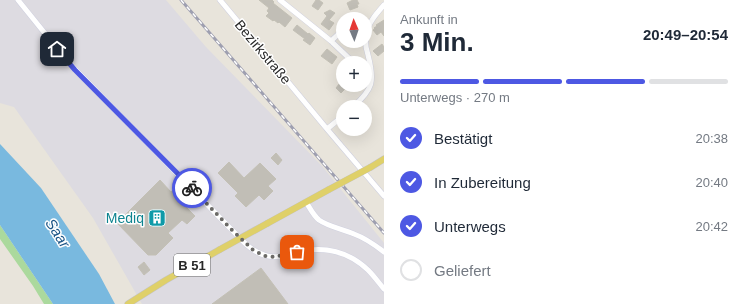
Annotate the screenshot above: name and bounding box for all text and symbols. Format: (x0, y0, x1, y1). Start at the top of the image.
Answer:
north arrow (336, 12, 372, 48)
map controls (336, 12, 372, 136)
text: Ankunft in (400, 12, 458, 27)
street label: Bezirkstraße (232, 17, 295, 87)
text: 20:49–20:54 (643, 26, 728, 43)
text: 3 Min. (400, 27, 474, 57)
pin (40, 32, 74, 66)
icon: home (46, 38, 68, 60)
button: + (336, 56, 372, 92)
text: Unterwegs · 270 m (400, 90, 510, 105)
button: − (336, 100, 372, 136)
icon: check (400, 127, 422, 149)
text: Bestätigt (434, 130, 492, 147)
text: 20:38 (695, 131, 728, 146)
courier (172, 168, 212, 208)
icon: check (400, 171, 422, 193)
text: In Zubereitung (434, 174, 531, 191)
text: 20:40 (695, 175, 728, 190)
icon: bike (181, 177, 203, 199)
building icon: Mediq (147, 208, 167, 228)
place label: Mediq (106, 210, 144, 226)
water label: Saar (42, 215, 74, 252)
icon: check (400, 215, 422, 237)
text: Unterwegs (434, 218, 506, 235)
text: 20:42 (695, 219, 728, 234)
pin (280, 235, 314, 269)
icon: bag (286, 241, 308, 263)
road number: B 51 (174, 254, 210, 276)
text: Geliefert (434, 262, 491, 279)

